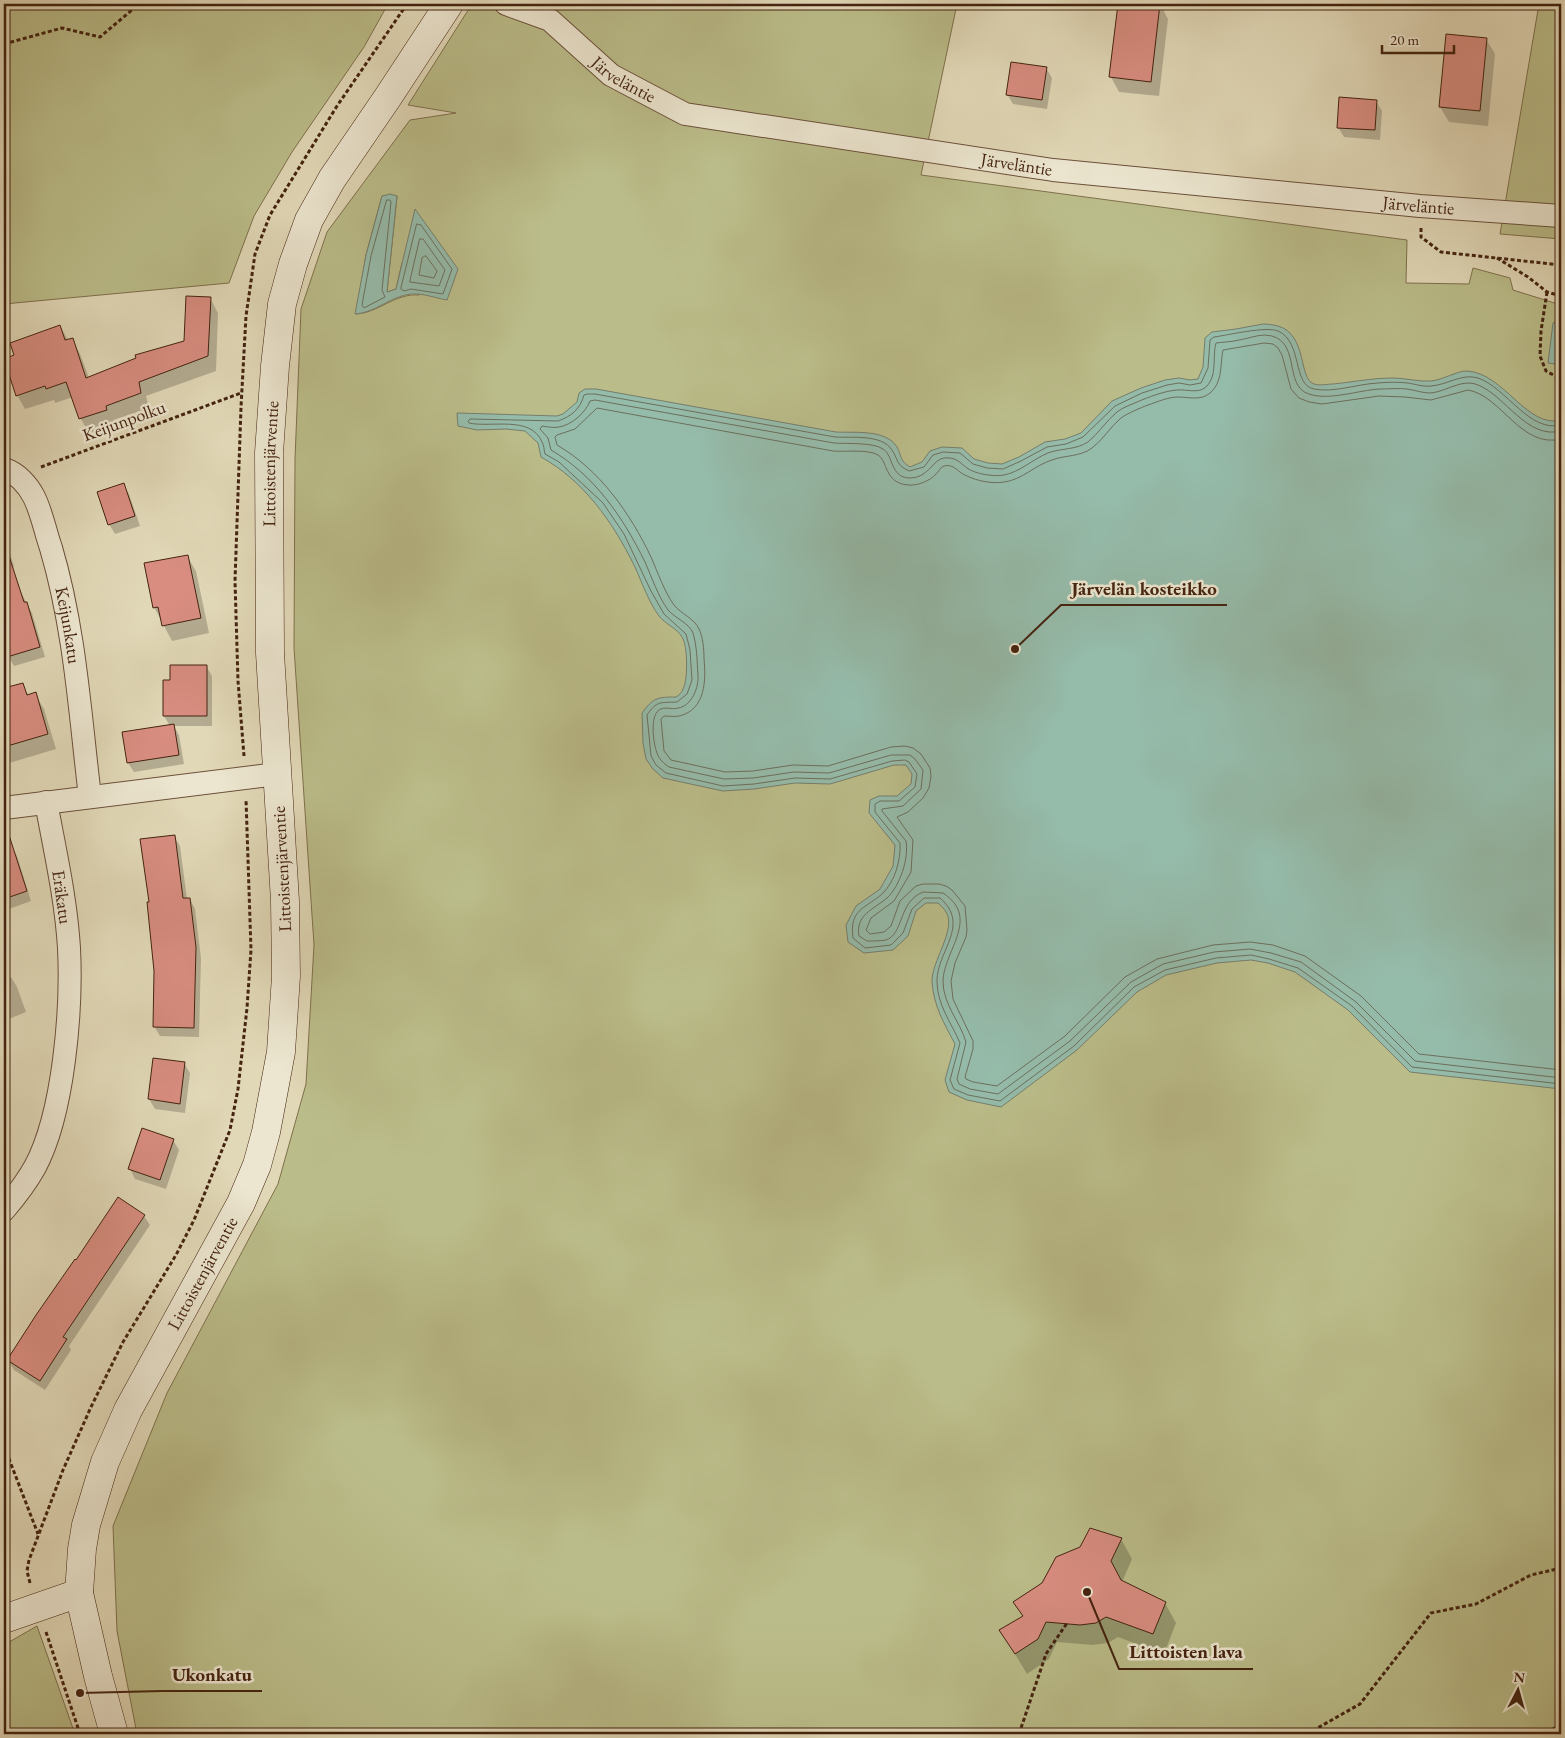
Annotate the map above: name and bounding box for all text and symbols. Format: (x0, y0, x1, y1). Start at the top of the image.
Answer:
scale bar (1382, 22, 1455, 54)
text: 20 m (1390, 30, 1419, 49)
street label: Järveläntie (585, 49, 660, 108)
street label: Järveläntie (977, 147, 1054, 181)
street label: Järveläntie (1380, 190, 1455, 219)
street label: Keijunpolku (79, 395, 169, 446)
street label: Littoistenjärventie (257, 400, 284, 527)
callout: Järvelän kosteikko (1061, 571, 1227, 605)
text: Järvelän kosteikko (1069, 576, 1217, 601)
street label: Keijunkatu (50, 585, 87, 666)
street label: Littoistenjärventie (267, 806, 296, 932)
street label: Eräkatu (47, 869, 78, 926)
street label: Littoistenjärventie (162, 1212, 242, 1334)
callout: Littoisten lava (1119, 1635, 1253, 1669)
text: Littoisten lava (1129, 1639, 1243, 1664)
callout: Ukonkatu (162, 1657, 262, 1691)
text: Ukonkatu (172, 1662, 253, 1687)
north arrow (1492, 1666, 1542, 1716)
text: N (1513, 1668, 1527, 1687)

